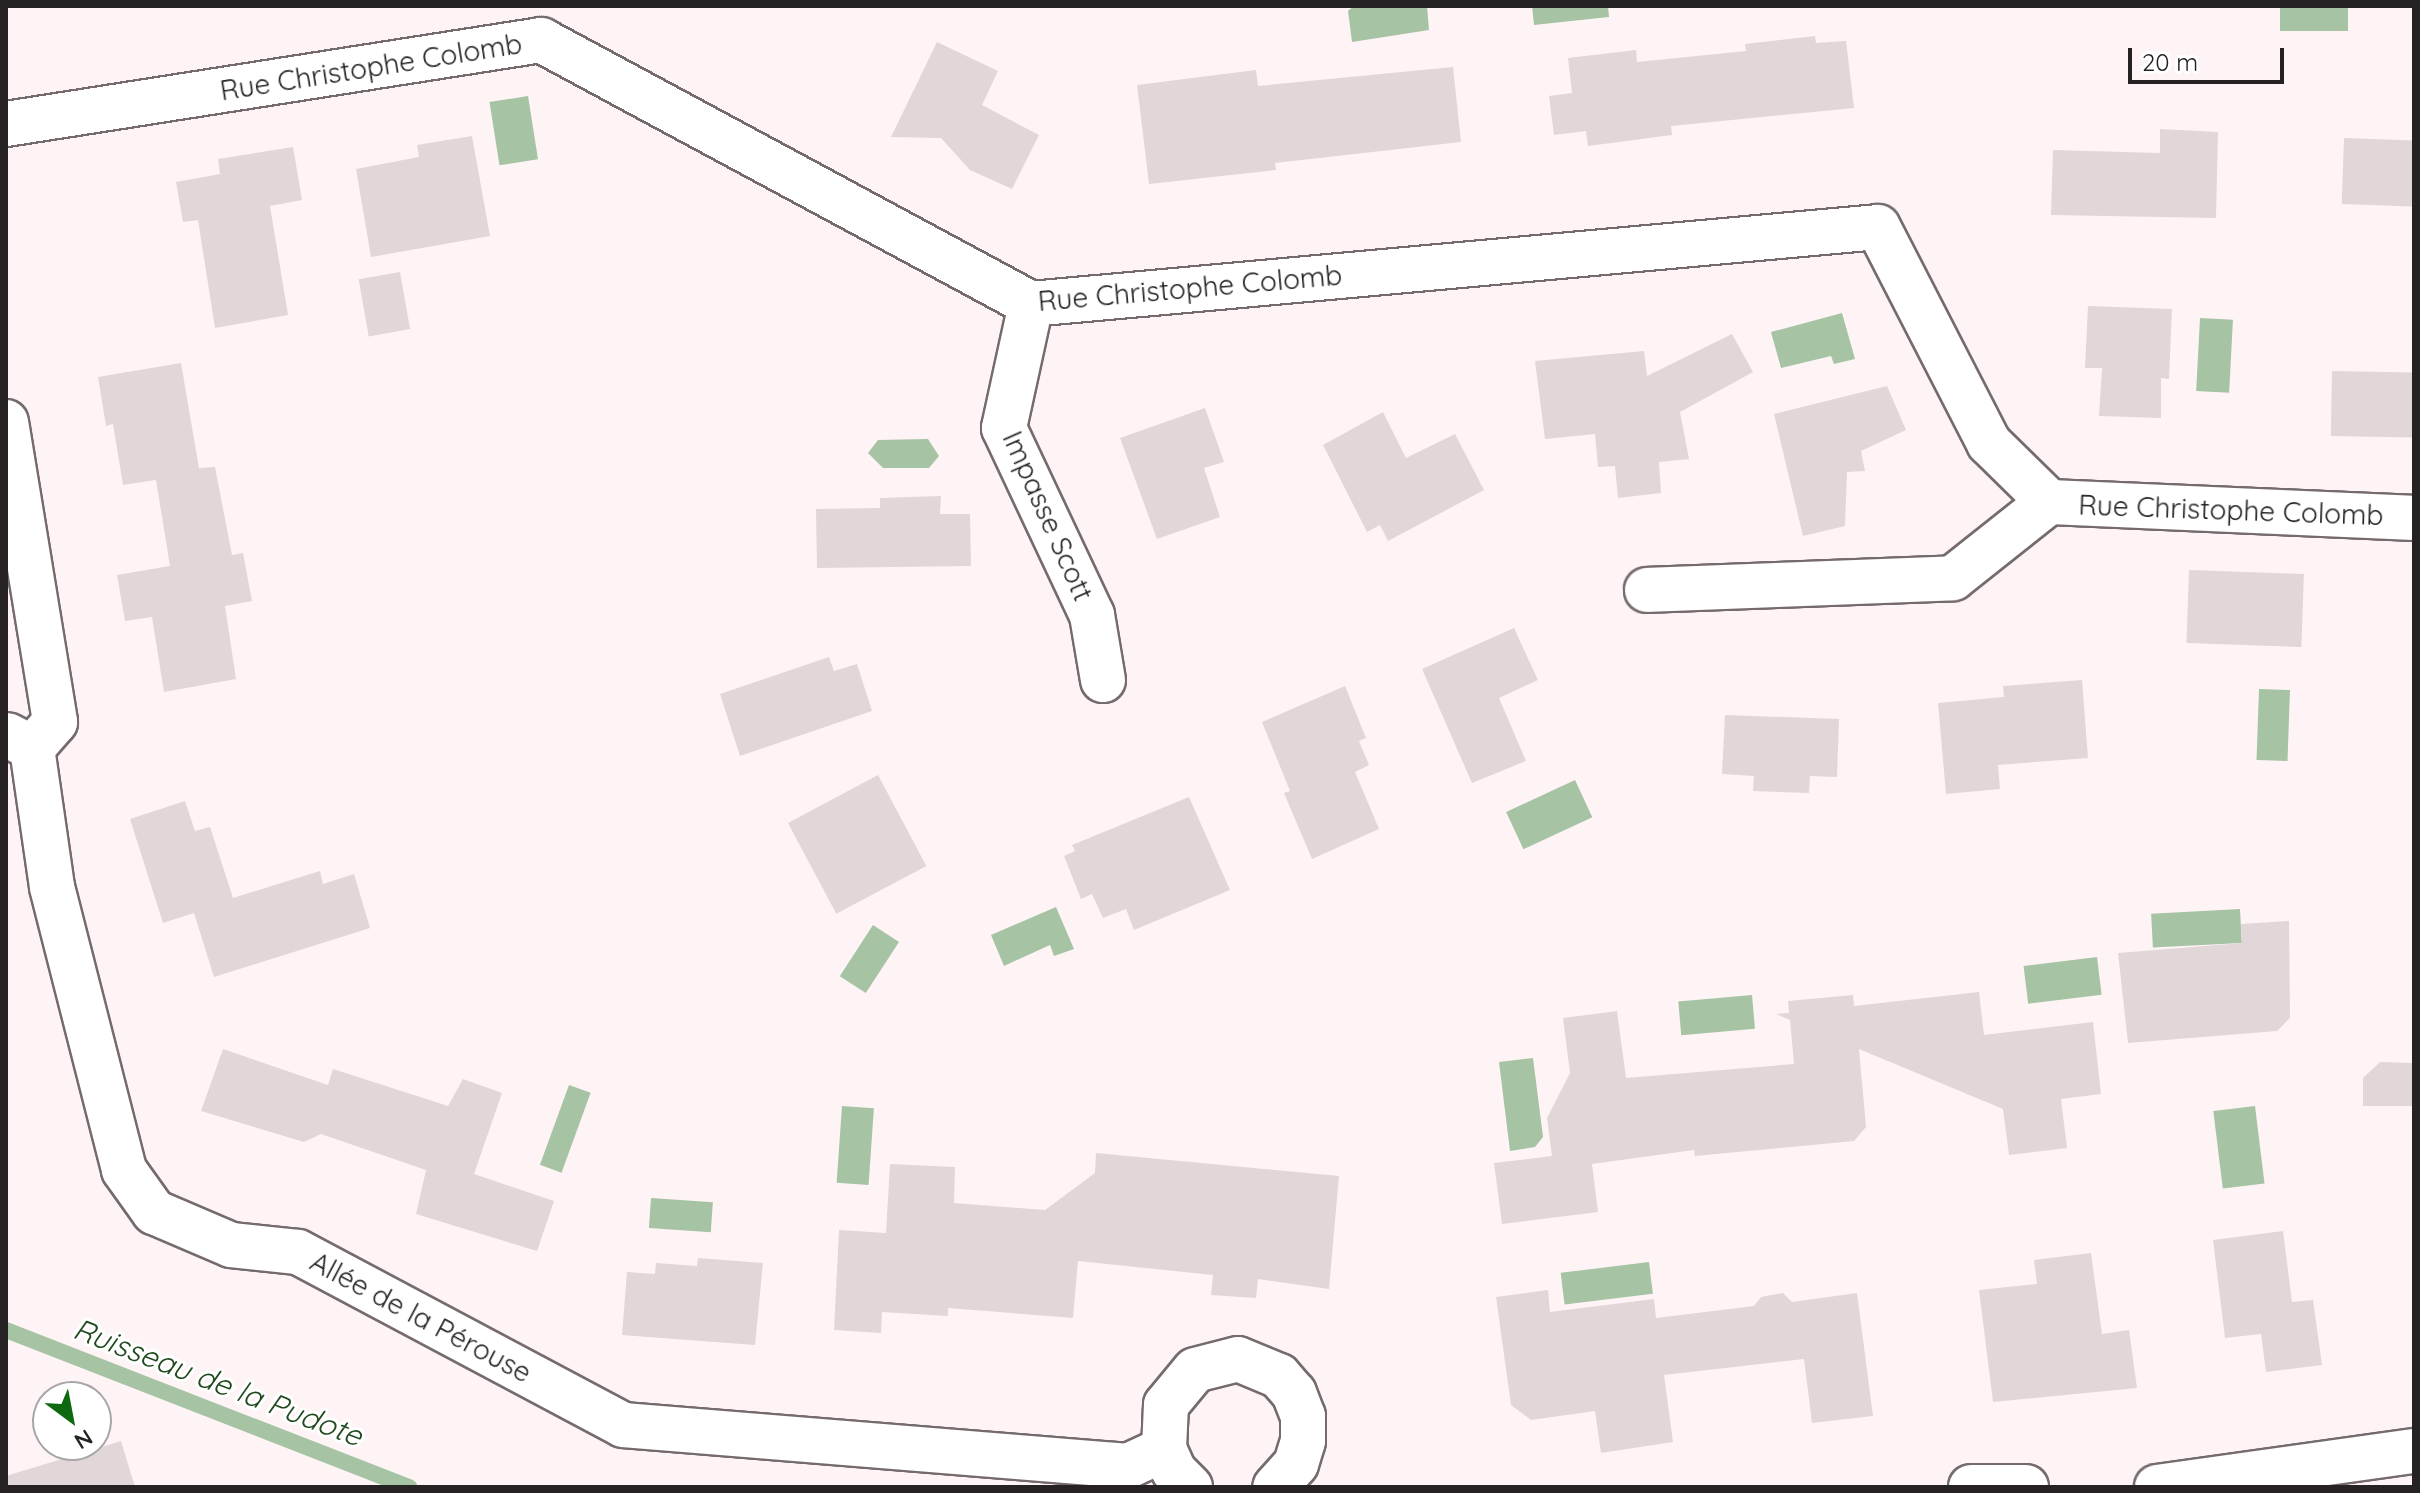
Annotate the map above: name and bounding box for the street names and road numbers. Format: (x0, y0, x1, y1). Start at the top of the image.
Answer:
street label: Rue Christophe Colomb (218, 27, 524, 107)
street label: Rue Christophe Colomb (1036, 258, 1344, 318)
street label: Impasse Scott (996, 426, 1100, 606)
street label: Rue Christophe Colomb (2078, 488, 2384, 532)
street label: Allée de la Pérouse (305, 1244, 537, 1390)

